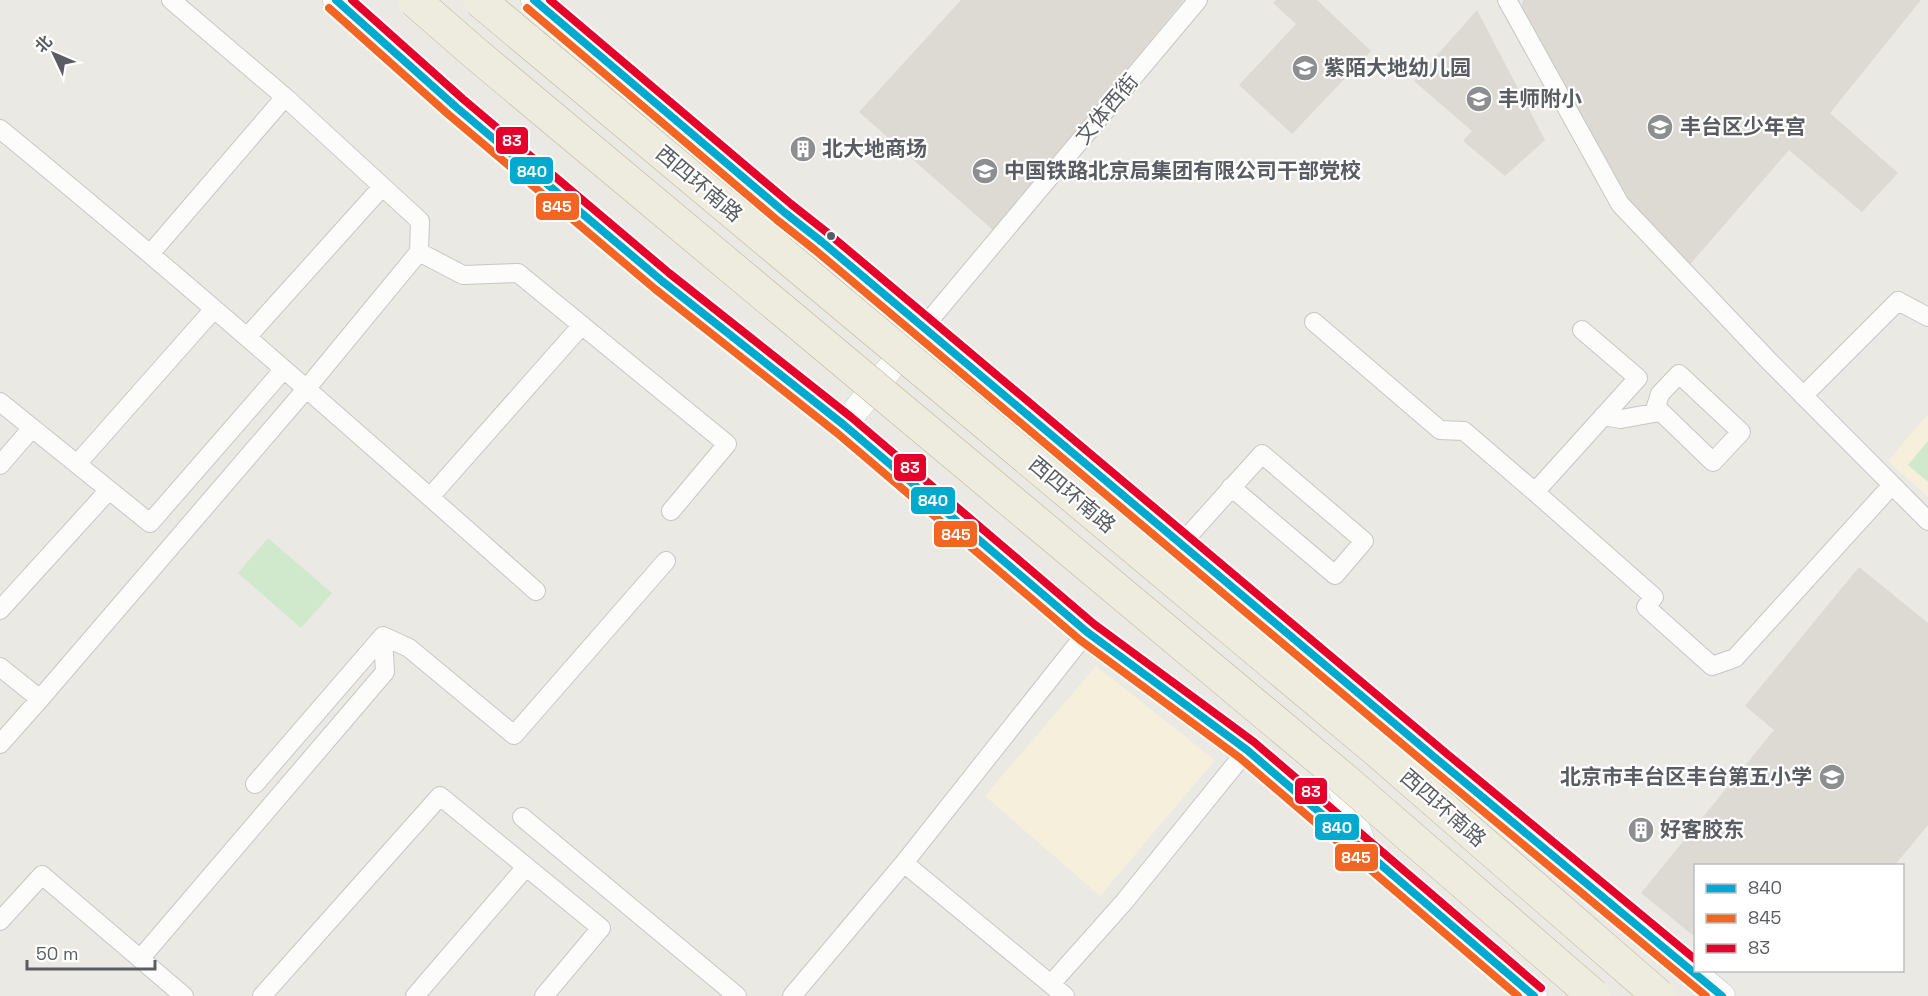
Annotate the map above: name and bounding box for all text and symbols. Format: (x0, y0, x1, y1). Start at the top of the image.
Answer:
north arrow (24, 24, 84, 84)
text: 北 (30, 31, 57, 57)
school or university icon: 紫陌大地幼儿园 (1290, 53, 1320, 83)
place label: 紫陌大地幼儿园 (1324, 54, 1471, 81)
street label: 文体西街 (1069, 68, 1144, 150)
school or university icon: 丰师附小 (1464, 84, 1494, 114)
place label: 丰师附小 (1498, 85, 1582, 112)
school or university icon: 丰台区少年宫 (1645, 112, 1675, 142)
place label: 丰台区少年宫 (1680, 113, 1806, 140)
line badge: 83 (495, 126, 529, 155)
text: 83 (502, 130, 522, 151)
building icon: 北大地商场 (788, 134, 818, 164)
place label: 北大地商场 (822, 135, 927, 162)
street label: 西四环南路 (650, 140, 748, 228)
line badge: 840 (509, 156, 554, 185)
school or university icon: 中国铁路北京局集团有限公司干部党校 (970, 156, 1000, 186)
place label: 中国铁路北京局集团有限公司干部党校 (1004, 157, 1361, 184)
text: 840 (517, 161, 547, 182)
line badge: 845 (535, 192, 580, 221)
text: 845 (542, 196, 572, 217)
unlabelled marker (825, 230, 837, 242)
street label: 西四环南路 (1023, 451, 1121, 539)
line badge: 83 (893, 453, 927, 482)
text: 83 (900, 457, 920, 478)
line badge: 840 (910, 486, 956, 515)
text: 840 (918, 490, 948, 511)
line badge: 845 (933, 520, 978, 548)
text: 845 (941, 524, 971, 545)
school or university icon: 北京市丰台区丰台第五小学 (1817, 762, 1847, 792)
street label: 西四环南路 (1395, 763, 1492, 852)
place label: 北京市丰台区丰台第五小学 (1560, 763, 1812, 790)
line badge: 83 (1294, 777, 1328, 805)
text: 83 (1301, 781, 1321, 802)
line badge: 840 (1314, 813, 1360, 841)
building icon: 好客胶东 (1626, 815, 1656, 845)
place label: 好客胶东 (1660, 816, 1744, 843)
text: 840 (1322, 817, 1352, 838)
line badge: 845 (1334, 843, 1379, 872)
text: 845 (1341, 847, 1371, 868)
legend (1694, 864, 1904, 972)
text: 840 (1748, 876, 1782, 899)
text: 845 (1748, 906, 1781, 929)
scale bar (27, 933, 154, 971)
text: 83 (1748, 936, 1770, 959)
text: 50 m (36, 942, 78, 965)

